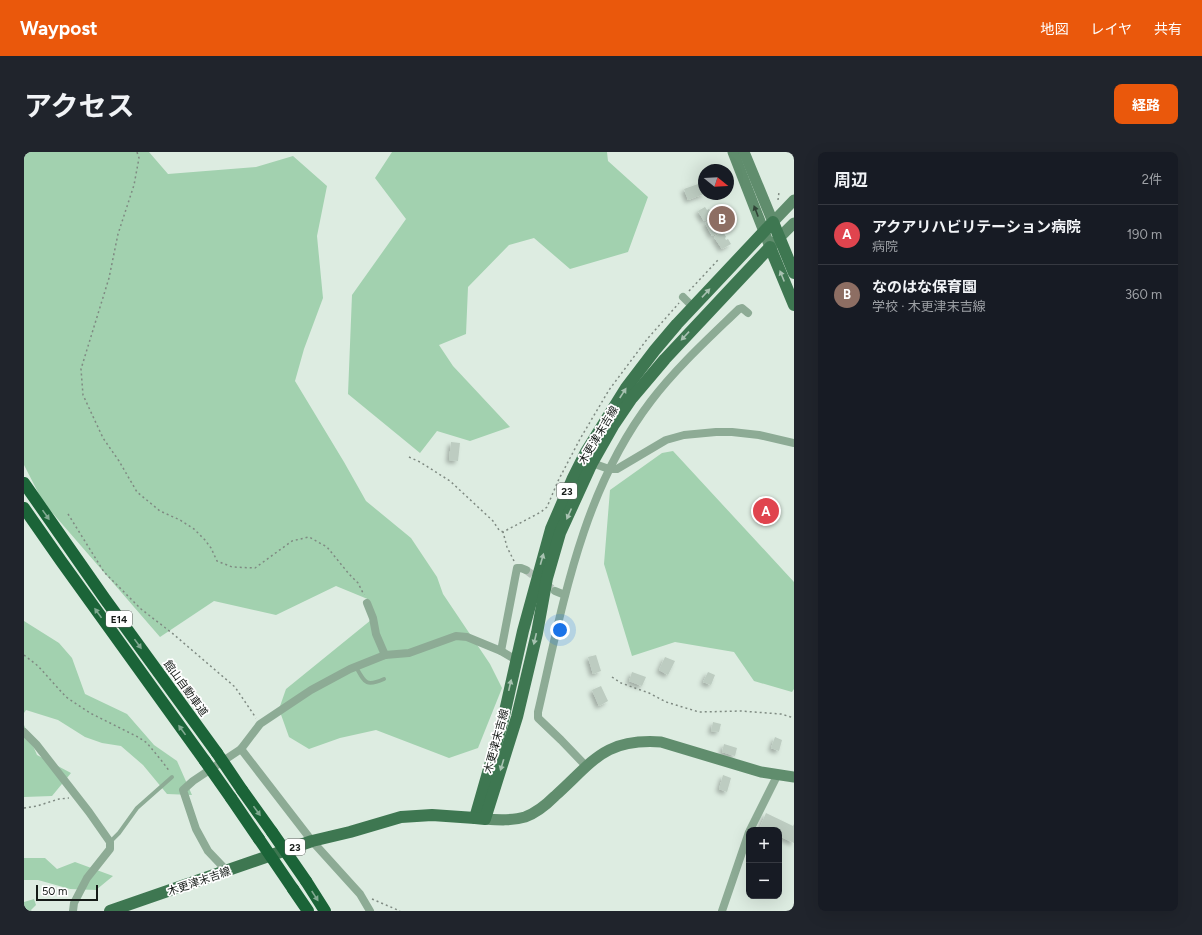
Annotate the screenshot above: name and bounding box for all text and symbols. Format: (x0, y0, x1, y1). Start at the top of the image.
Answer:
text: Waypost (20, 17, 98, 40)
text: 地図 (1040, 21, 1068, 38)
text: レイヤ (1090, 21, 1132, 38)
text: 共有 (1154, 21, 1182, 38)
button: 経路 (1114, 84, 1178, 124)
text: アクセス (24, 89, 135, 123)
north arrow (698, 164, 734, 200)
text: 周辺 (834, 170, 868, 190)
text: 2件 (1142, 172, 1162, 187)
pin: B (709, 204, 735, 234)
one-way arrow (752, 204, 758, 216)
text: アクアリハビリテーション病院 (872, 218, 1081, 236)
text: A (842, 227, 852, 242)
text: 190 m (1127, 227, 1162, 242)
text: 病院 (872, 239, 898, 254)
one-way arrow (778, 270, 784, 282)
text: なのはな保育園 (872, 278, 977, 296)
text: B (843, 287, 851, 302)
text: 360 m (1125, 287, 1162, 302)
one-way arrow (701, 288, 711, 298)
text: 学校 · 木更津末吉線 (872, 299, 986, 314)
one-way arrow (681, 331, 690, 341)
one-way arrow (619, 388, 627, 398)
street label: 木更津末吉線 (576, 404, 621, 467)
road number: 23 (557, 483, 577, 499)
pin: A (753, 496, 779, 526)
one-way arrow (565, 508, 571, 520)
one-way arrow (42, 510, 50, 520)
one-way arrow (539, 553, 545, 565)
one-way arrow (94, 608, 102, 618)
road number: E14 (106, 611, 132, 627)
your location (550, 620, 570, 640)
one-way arrow (532, 633, 538, 645)
one-way arrow (134, 638, 142, 649)
street label: 館山自動車道 (161, 658, 210, 719)
one-way arrow (508, 679, 514, 691)
street label: 木更津末吉線 (482, 708, 511, 775)
one-way arrow (178, 724, 187, 735)
one-way arrow (499, 759, 505, 771)
one-way arrow (253, 806, 261, 816)
map controls (746, 827, 782, 899)
button: + (746, 827, 782, 863)
road number: 23 (285, 839, 305, 855)
button: − (746, 863, 782, 899)
street label: 木更津末吉線 (166, 865, 232, 898)
scale bar (36, 883, 98, 902)
text: 50 m (42, 885, 67, 898)
one-way arrow (312, 890, 319, 902)

